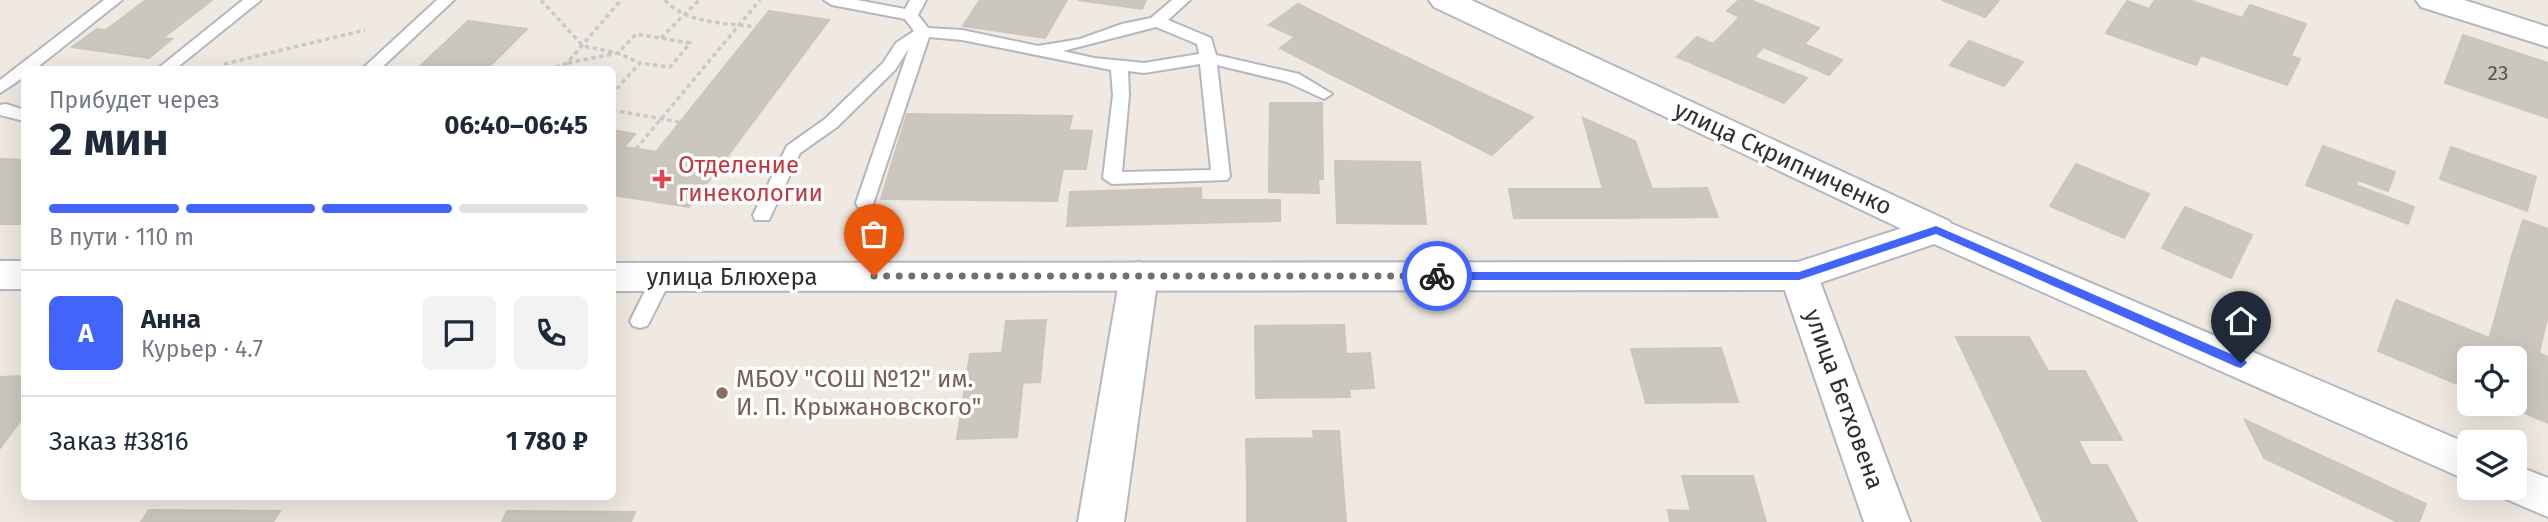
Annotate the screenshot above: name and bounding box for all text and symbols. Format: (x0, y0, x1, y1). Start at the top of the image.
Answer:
house number: 23 (2488, 60, 2508, 86)
text: Прибудет через (49, 86, 220, 114)
street label: улица Скрипниченко (1670, 95, 1896, 221)
text: 06:40–06:45 (444, 110, 588, 141)
text: 2 мин (49, 112, 169, 167)
place label: Отделение гинекологии (678, 151, 823, 207)
marker: Отделение гинекологии (652, 169, 672, 189)
pin (844, 204, 904, 276)
icon: bag (855, 215, 893, 253)
text: В пути · 110 m (49, 223, 194, 251)
courier (1402, 241, 1472, 311)
icon: bike (1418, 257, 1456, 295)
street label: улица Блюхера (647, 263, 817, 291)
pin (2211, 291, 2271, 363)
button: chat (422, 296, 496, 370)
button: phone (514, 296, 588, 370)
icon: home (2222, 302, 2260, 340)
text: Анна (141, 304, 201, 335)
street label: улица Бетховена (1798, 305, 1890, 493)
text: А (78, 318, 94, 349)
text: Курьер · 4.7 (141, 335, 263, 363)
map controls (2457, 346, 2527, 500)
button: locate (2457, 346, 2527, 416)
place label: МБОУ "СОШ №12" им. И. П. Крыжановского" (736, 365, 981, 421)
marker: МБОУ "СОШ №12" им. И. П. Крыжановского" (714, 385, 730, 401)
text: Заказ #3816 (49, 426, 189, 457)
text: 1 780 ₽ (506, 426, 588, 457)
button: layers (2457, 430, 2527, 500)

